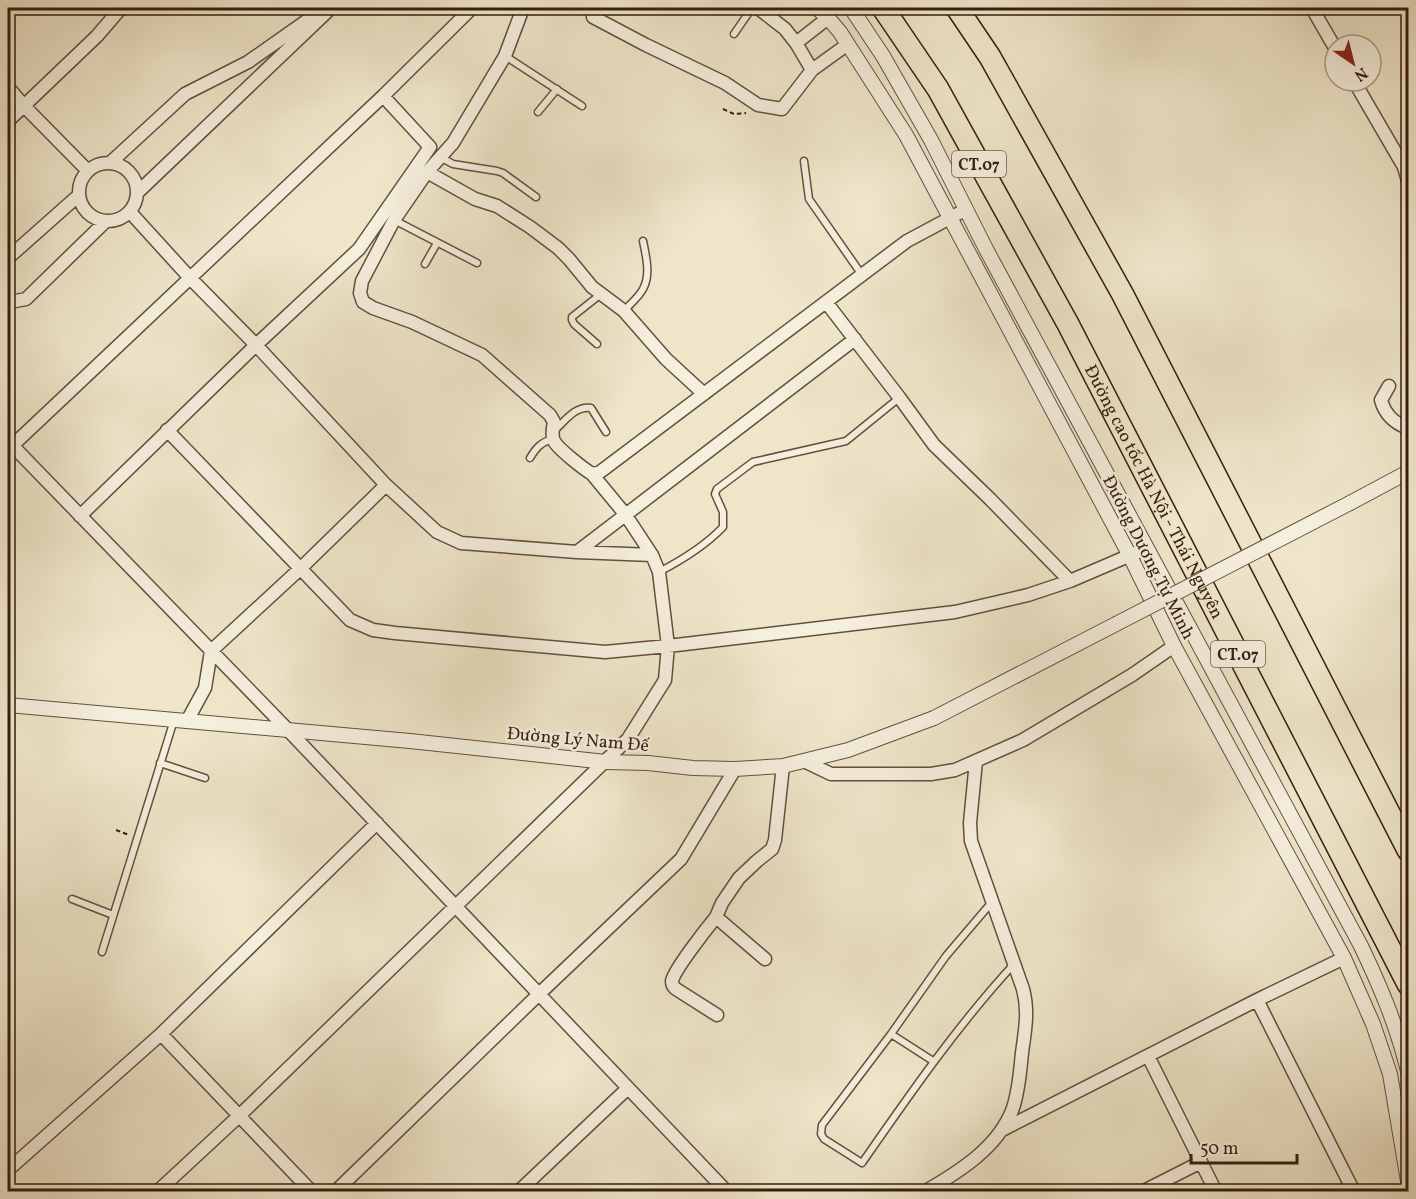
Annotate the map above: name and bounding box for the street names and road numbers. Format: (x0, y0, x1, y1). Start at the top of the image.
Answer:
road number: CT.07 (952, 151, 1006, 177)
street label: Đường cao tốc Hà Nội - Thái Nguyên (1077, 361, 1229, 624)
street label: Đường Dương Tự Minh (1095, 471, 1200, 644)
road number: CT.07 (1211, 641, 1265, 667)
street label: Đường Lý Nam Đế (506, 722, 650, 759)

